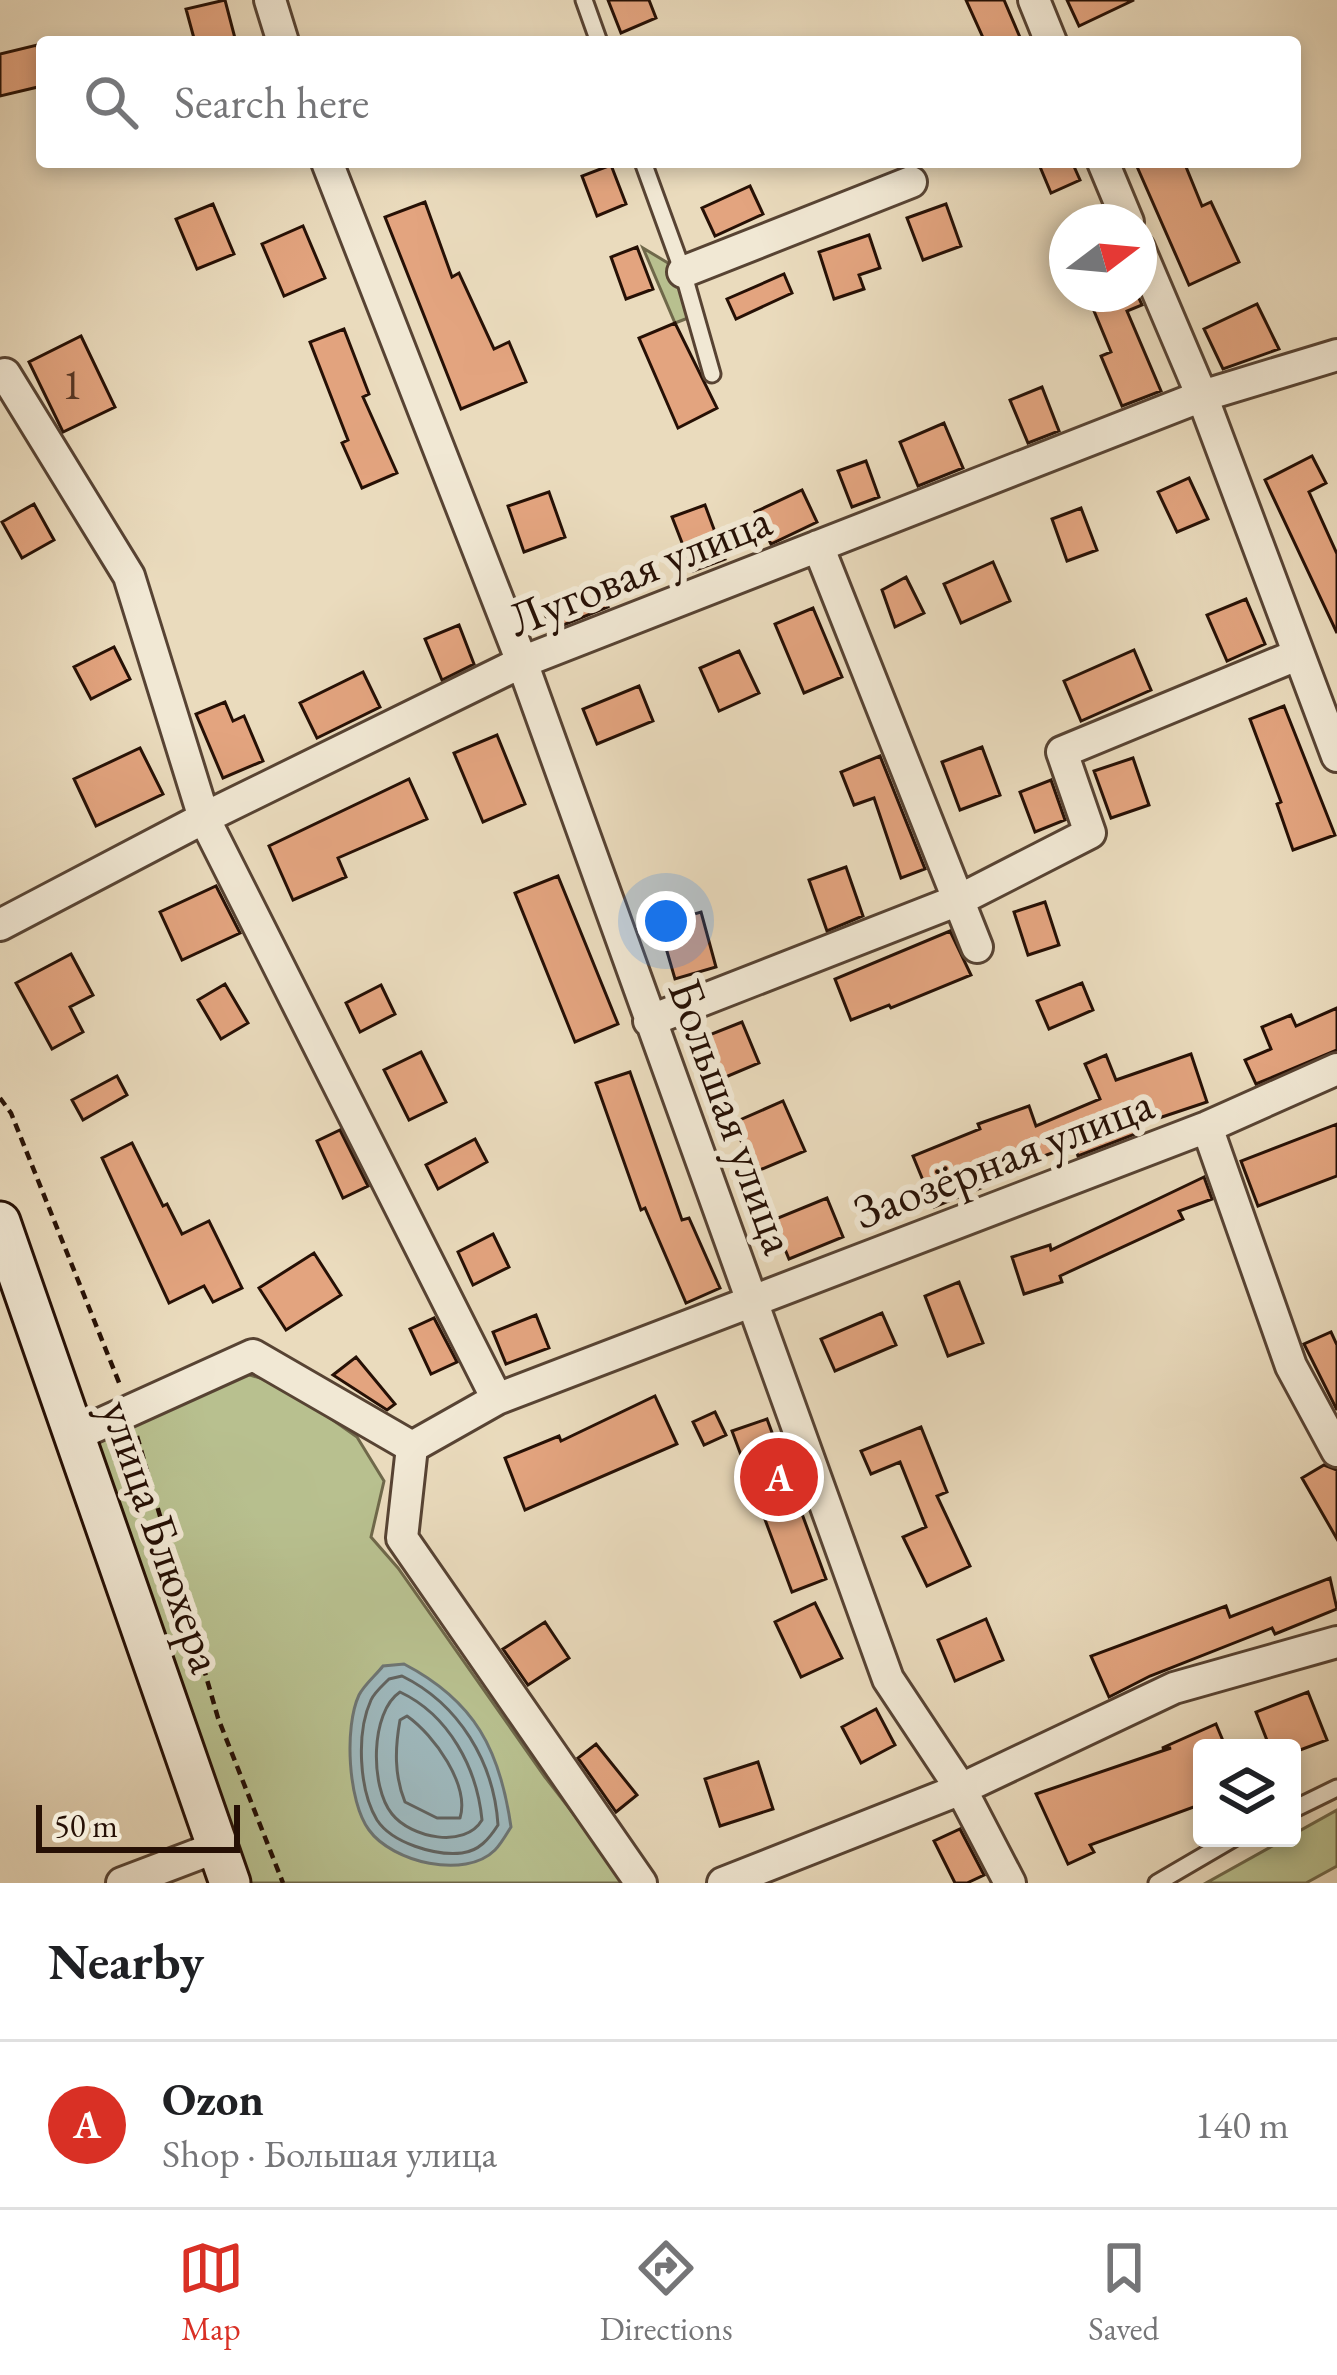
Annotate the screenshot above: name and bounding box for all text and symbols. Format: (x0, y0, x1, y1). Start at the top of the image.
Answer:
search box (36, 36, 1301, 168)
icon: search (78, 69, 144, 135)
text: Search here (174, 73, 369, 131)
north arrow (1049, 204, 1157, 312)
house number: 1 (62, 357, 82, 412)
street label: Луговая улица (498, 488, 781, 650)
your location (636, 891, 696, 951)
street label: Большая улица (655, 970, 812, 1263)
street label: Заозёрная улица (844, 1071, 1162, 1243)
street label: улица Блюхера (87, 1392, 239, 1681)
pin: A (740, 1432, 818, 1522)
map controls (1193, 1739, 1301, 1847)
button: layers (1193, 1739, 1301, 1847)
scale bar (36, 1799, 240, 1852)
text: 50 m (54, 1804, 118, 1847)
text: Nearby (48, 1928, 204, 1994)
text: Ozon (162, 2070, 264, 2128)
text: A (73, 2099, 101, 2150)
text: 140 m (1195, 2099, 1289, 2150)
text: Shop · Большая улица (162, 2128, 497, 2179)
tab: Map (178, 2235, 244, 2350)
tab: Directions (600, 2235, 733, 2350)
tab: Saved (1088, 2235, 1159, 2350)

